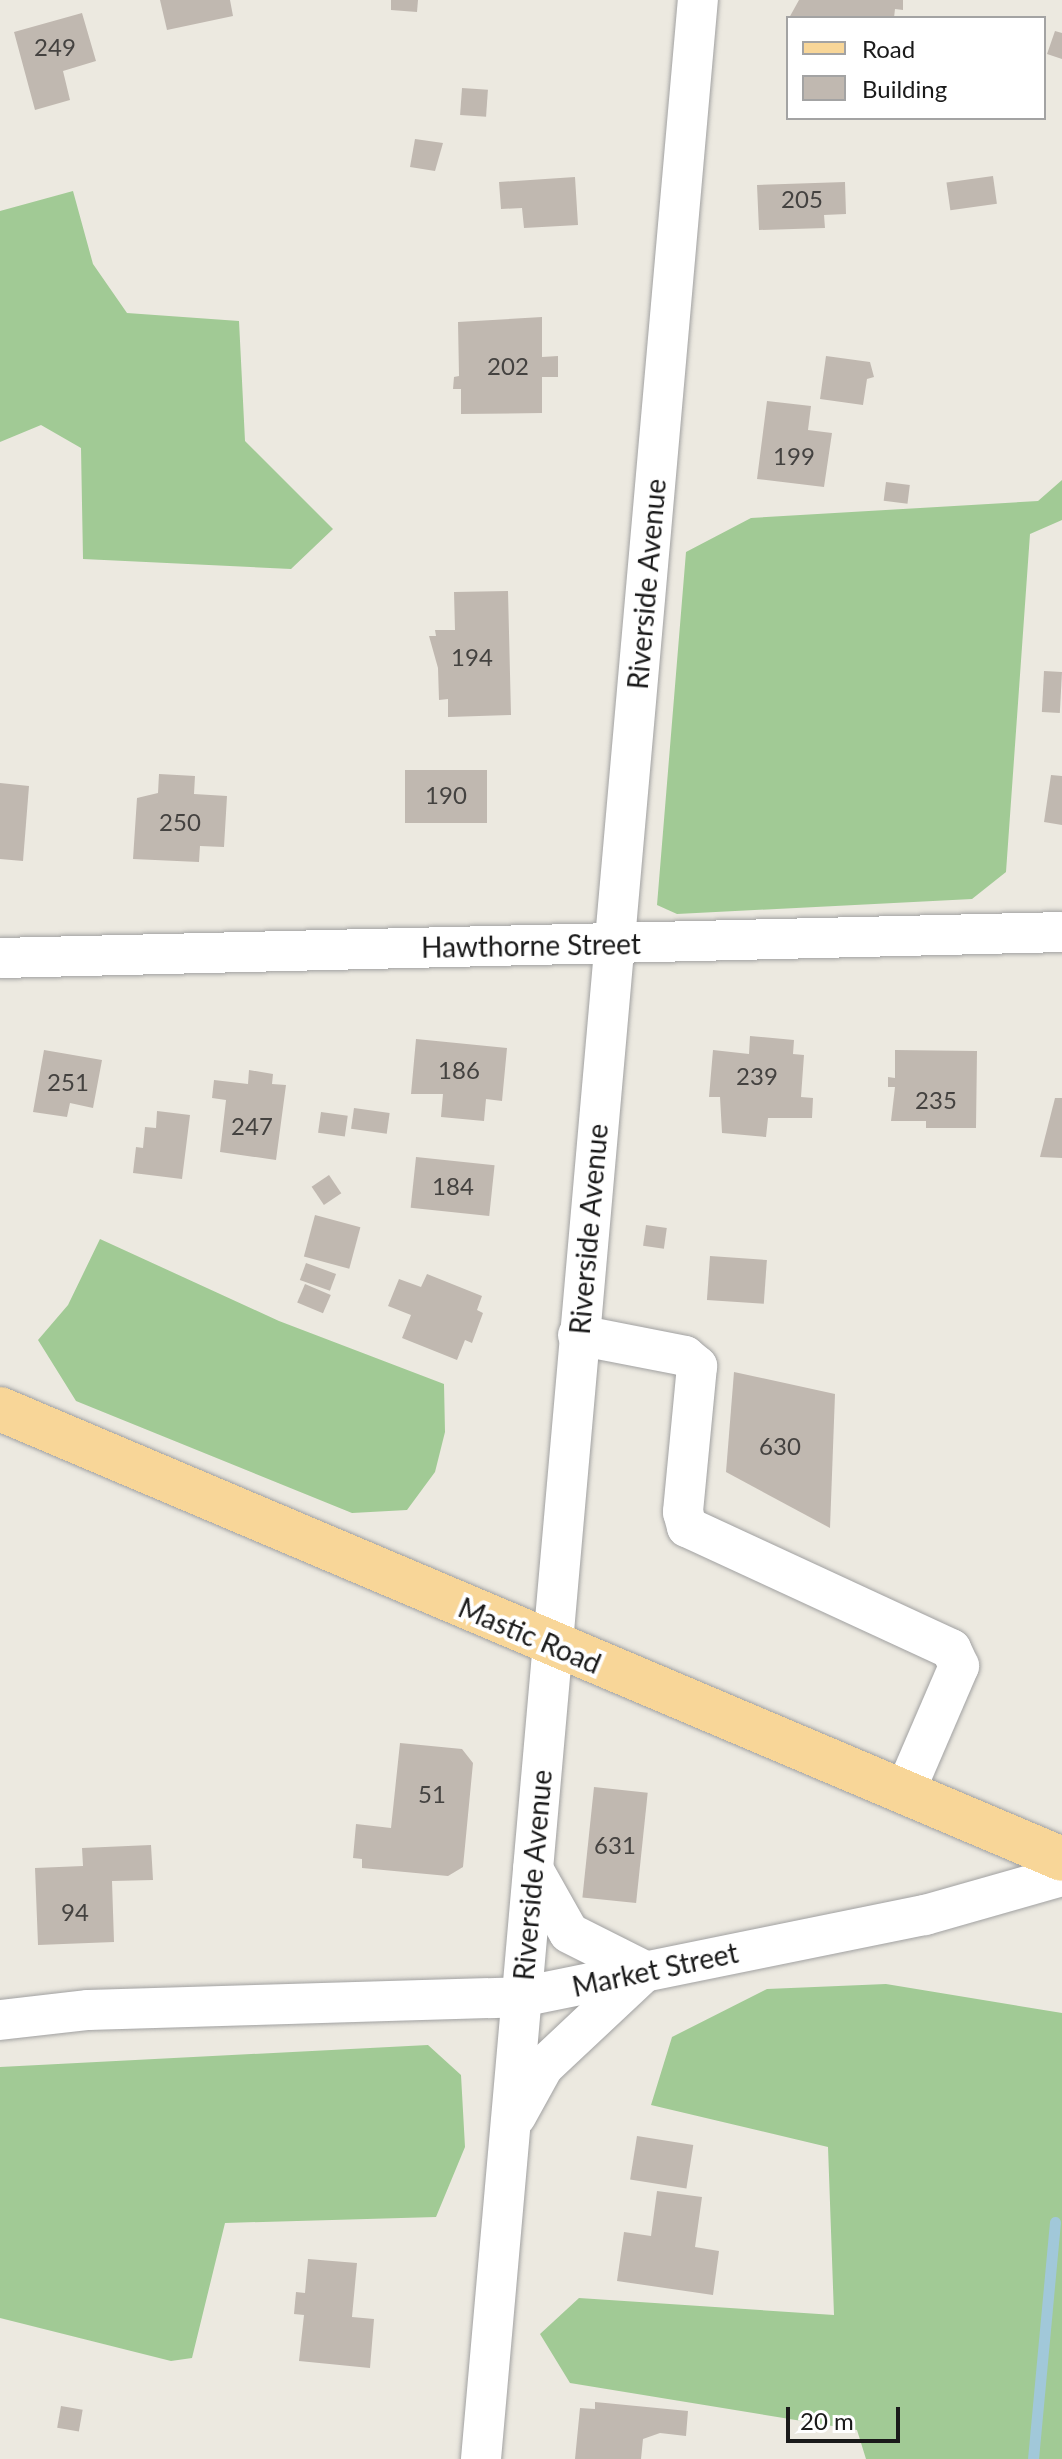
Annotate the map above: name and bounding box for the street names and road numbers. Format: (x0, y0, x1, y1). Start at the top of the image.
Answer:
street label: Riverside Avenue (620, 477, 672, 691)
street label: Hawthorne Street (421, 926, 641, 964)
street label: Riverside Avenue (562, 1122, 614, 1336)
street label: Mastic Road (454, 1590, 606, 1680)
street label: Riverside Avenue (506, 1768, 558, 1982)
street label: Market Street (569, 1935, 741, 2003)

